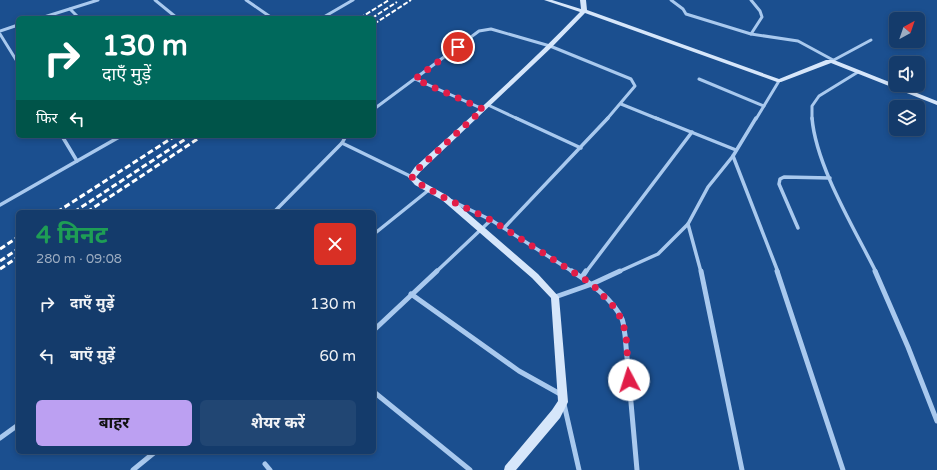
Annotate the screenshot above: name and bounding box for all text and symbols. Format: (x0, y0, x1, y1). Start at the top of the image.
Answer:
north arrow (889, 12, 925, 48)
map controls (889, 12, 925, 136)
text: 130 m (102, 29, 188, 63)
pin (441, 30, 475, 64)
icon: right (36, 32, 88, 84)
icon: arrive (447, 36, 469, 58)
button: sound (889, 56, 925, 92)
text: दाएँ मुड़ें (102, 63, 151, 85)
button: layers (889, 100, 925, 136)
icon: left (66, 108, 88, 130)
text: फिर (36, 109, 58, 127)
text: 4 मिनट (36, 221, 108, 250)
button: close (314, 223, 356, 265)
text: 280 m · 09:08 (36, 251, 122, 267)
icon: right (36, 293, 58, 315)
text: दाएँ मुड़ें (70, 294, 114, 312)
text: 130 m (310, 295, 356, 313)
icon: left (36, 345, 58, 367)
text: बाएँ मुड़ें (70, 346, 115, 364)
text: 60 m (319, 347, 356, 365)
position arrow (608, 359, 650, 401)
button: बाहर (36, 400, 192, 446)
button: शेयर करें (200, 400, 356, 446)

